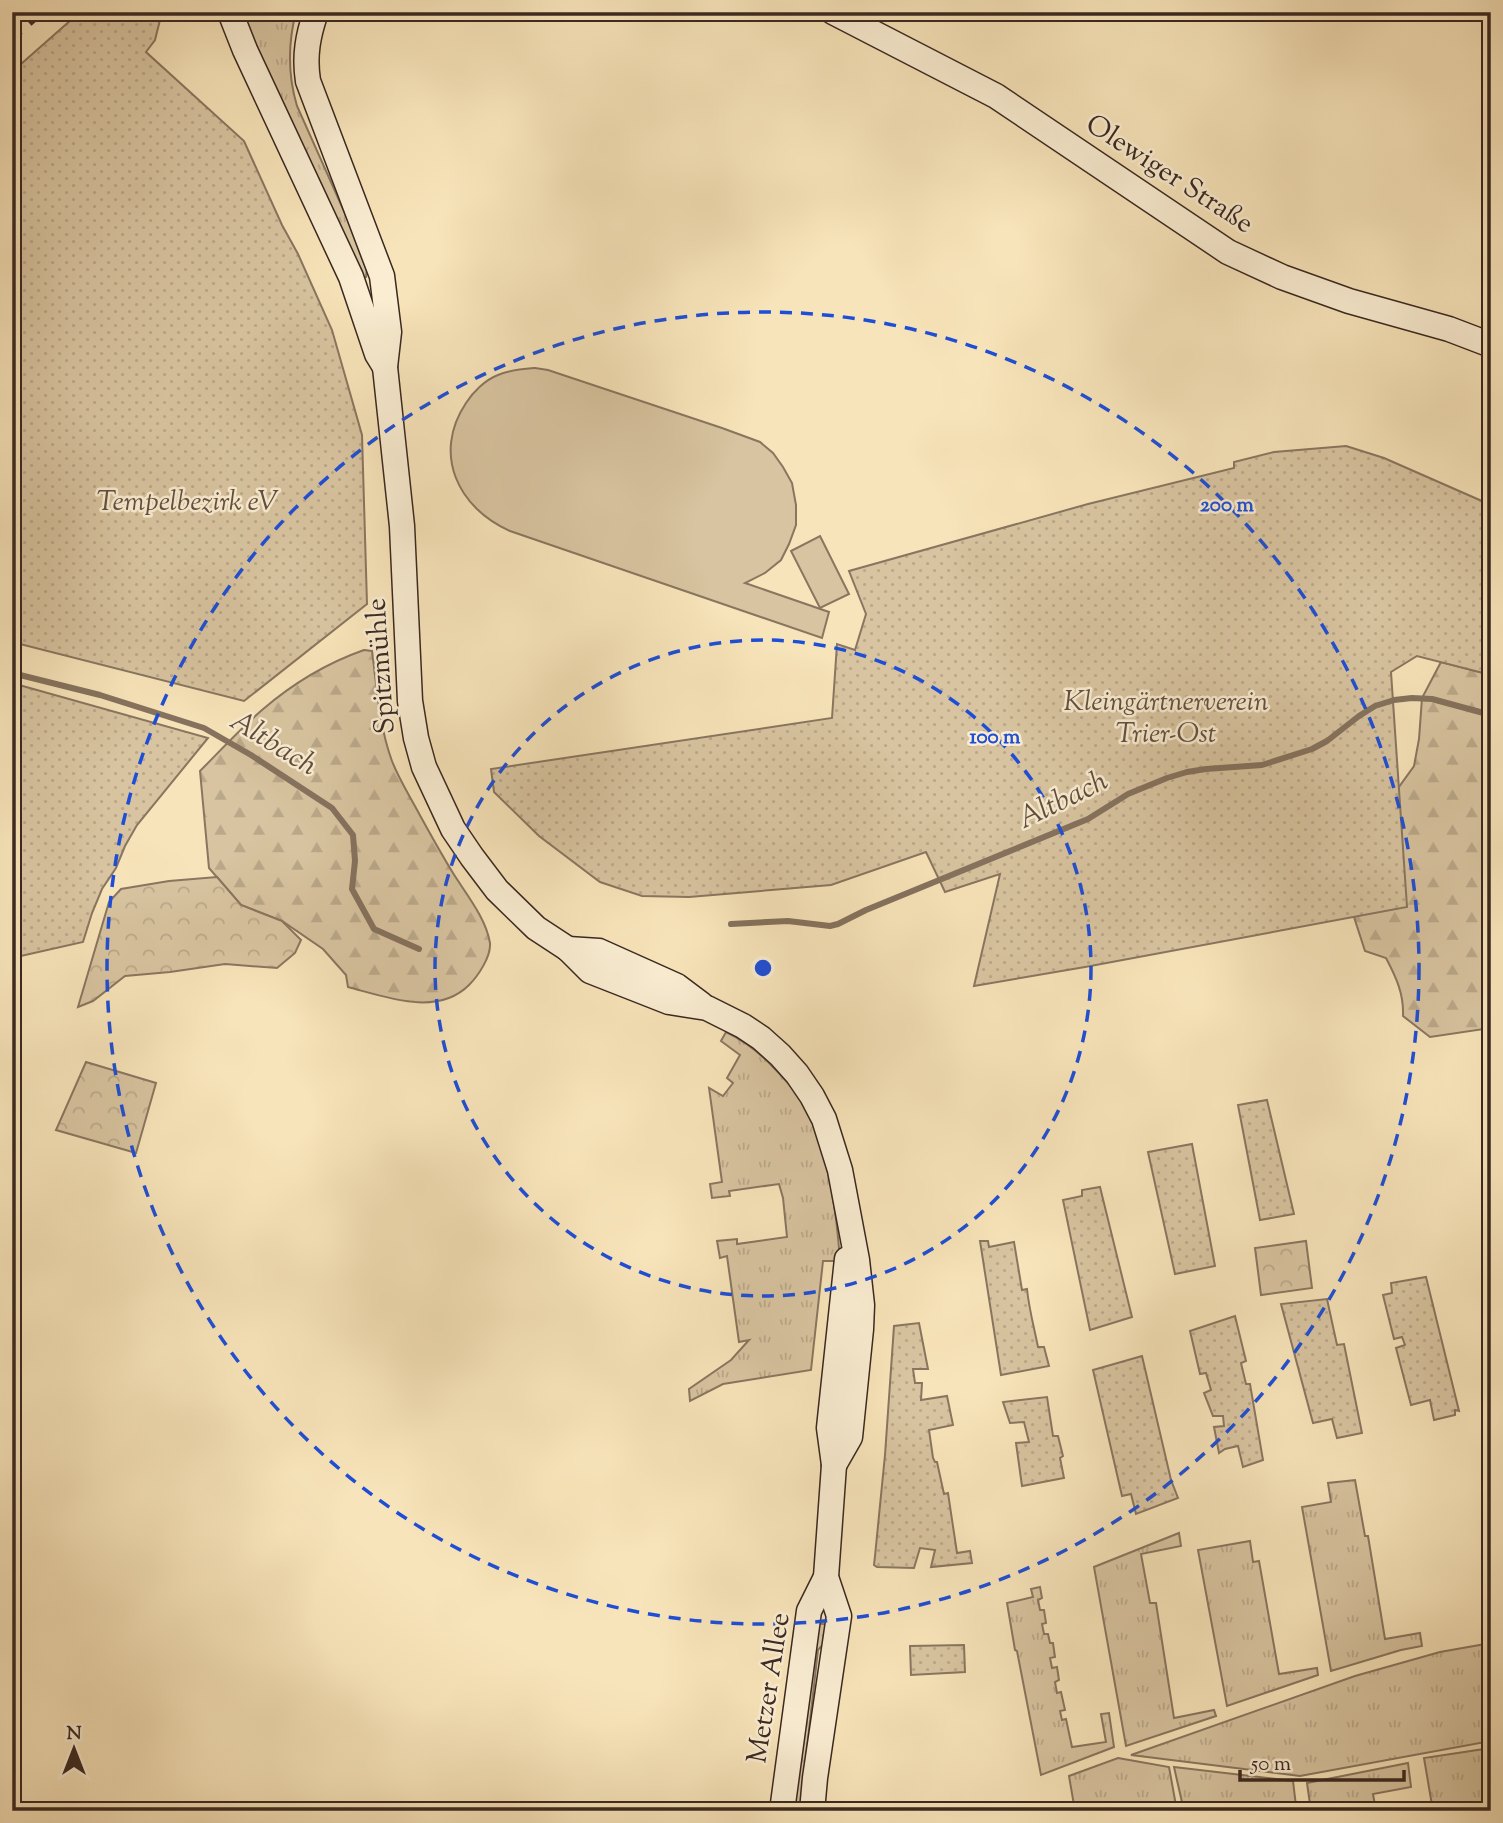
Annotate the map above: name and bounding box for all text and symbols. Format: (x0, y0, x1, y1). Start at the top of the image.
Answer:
street label: Olewiger Straße (1077, 106, 1261, 244)
park label: Tempelbezirk eV (97, 483, 279, 523)
text: 200 m (1200, 491, 1255, 521)
street label: Spitzmühle (357, 597, 407, 735)
park label: Kleingärtnerverein Trier-Ost (1064, 683, 1269, 755)
water label: Altbach (221, 700, 325, 788)
text: 100 m (970, 723, 1021, 753)
water label: Altbach (1010, 760, 1116, 841)
centre of rings (751, 956, 775, 980)
street label: Metzer Allee (738, 1610, 802, 1766)
north arrow (38, 1714, 108, 1784)
text: N (66, 1721, 82, 1748)
scale bar (1240, 1739, 1405, 1783)
text: 50 m (1250, 1750, 1291, 1780)

